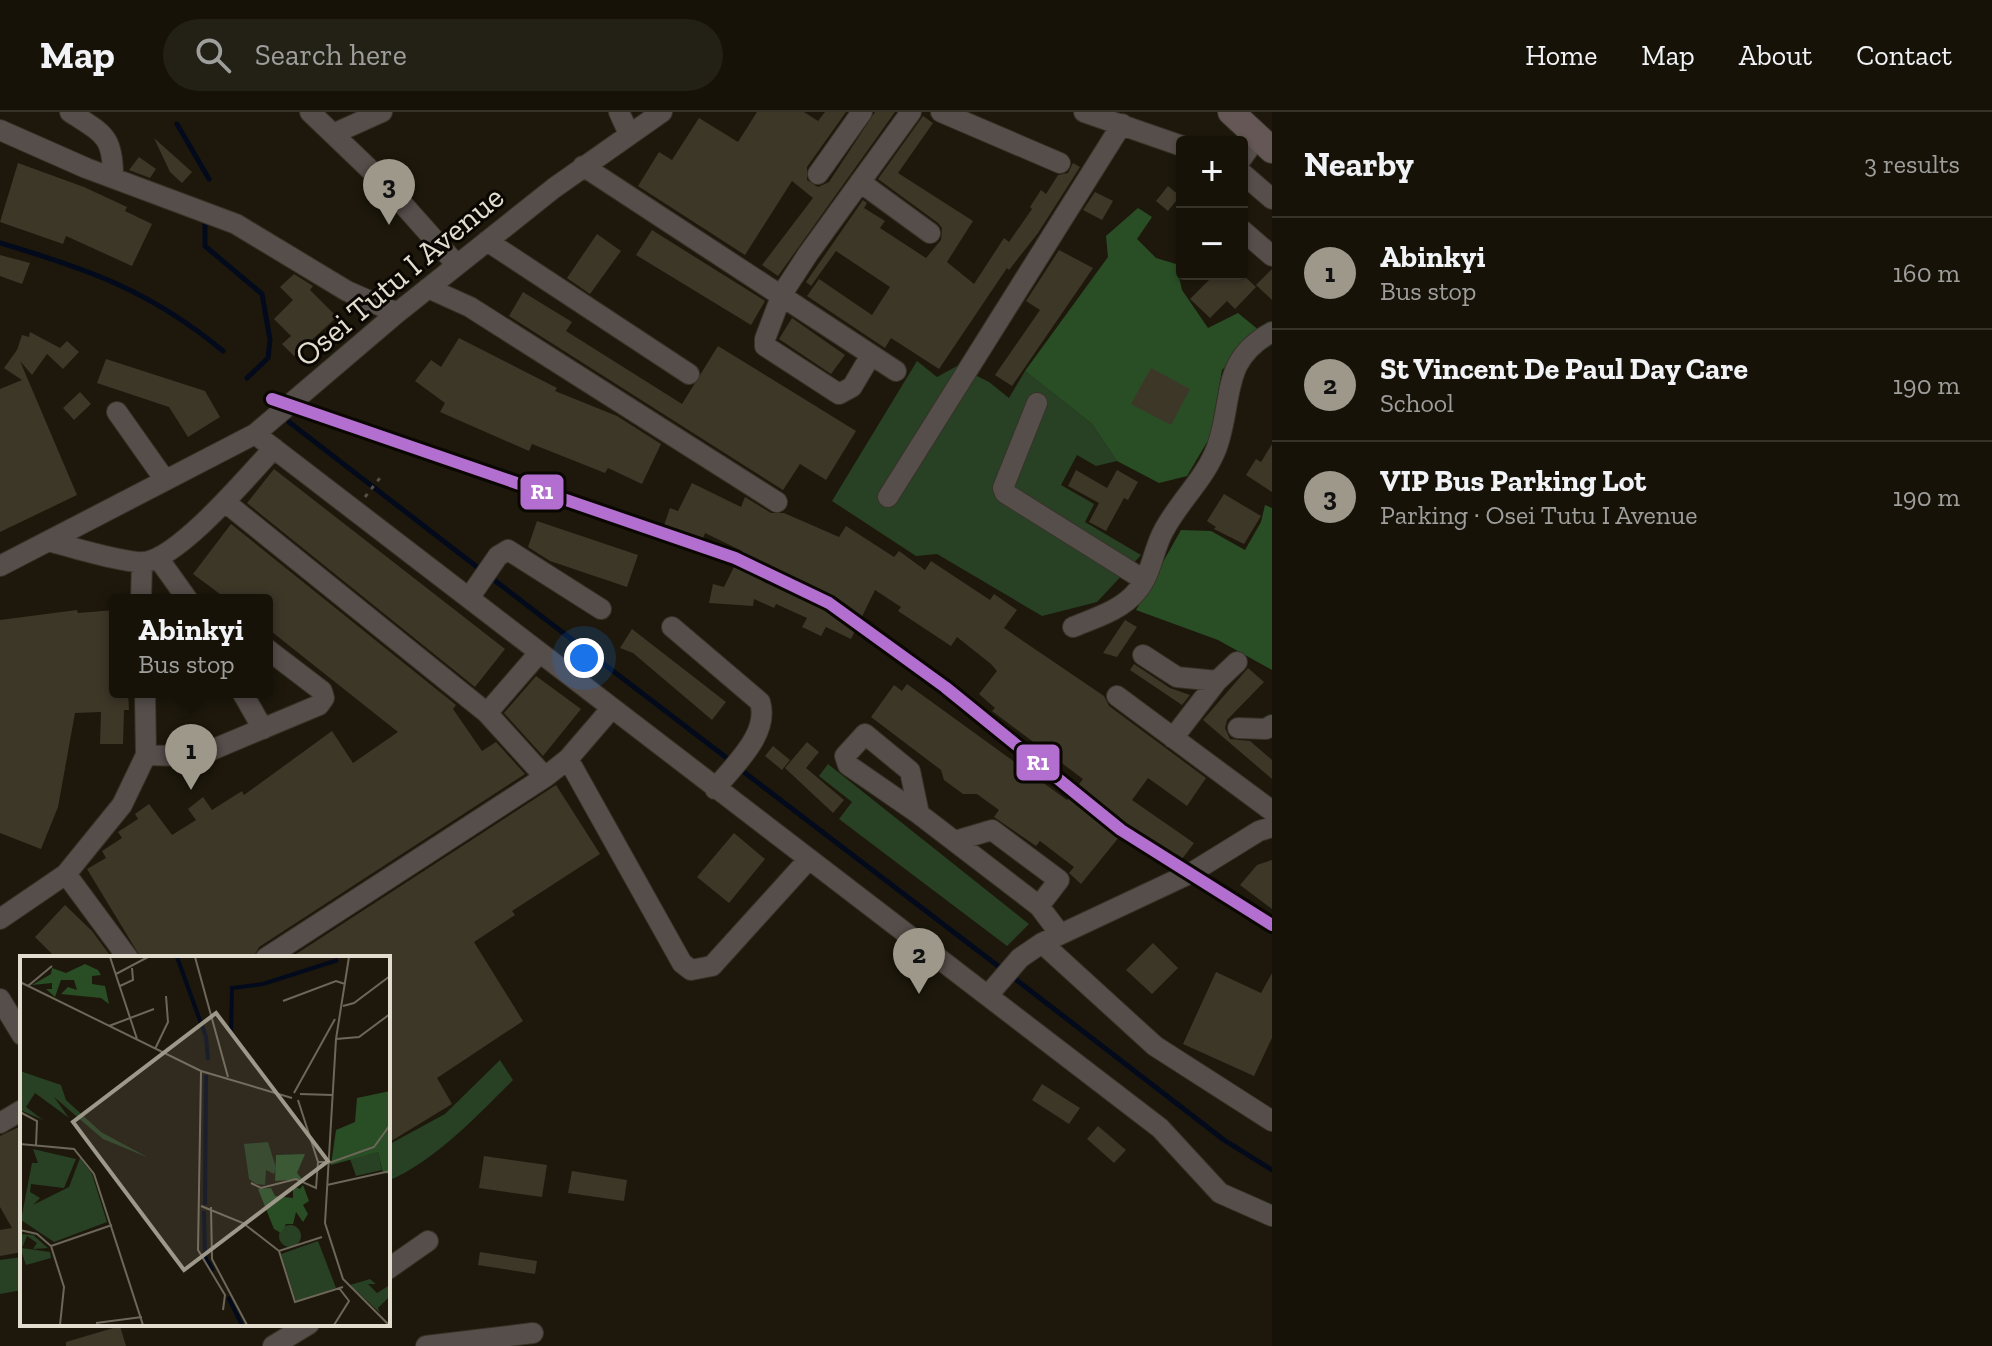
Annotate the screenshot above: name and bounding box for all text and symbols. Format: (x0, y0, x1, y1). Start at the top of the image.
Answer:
search box (163, 19, 723, 91)
text: Map (40, 32, 115, 78)
icon: search (191, 33, 235, 77)
text: Search here (255, 37, 407, 73)
text: Home (1525, 39, 1597, 72)
text: Map (1641, 39, 1695, 72)
text: About (1739, 39, 1812, 72)
text: Contact (1856, 39, 1952, 72)
map controls (1176, 136, 1248, 280)
button: + (1176, 136, 1248, 208)
text: Nearby (1304, 144, 1414, 185)
text: 3 results (1864, 148, 1960, 180)
pin: 3 (363, 159, 415, 225)
street label: Osei Tutu I Avenue (287, 178, 511, 374)
button: − (1176, 208, 1248, 280)
text: Abinkyi (1380, 239, 1485, 275)
text: 1 (1325, 257, 1335, 289)
text: 160 m (1893, 257, 1960, 289)
text: Bus stop (1380, 275, 1476, 307)
text: St Vincent De Paul Day Care (1380, 351, 1748, 387)
text: 2 (1323, 369, 1337, 401)
text: 190 m (1893, 369, 1960, 401)
text: School (1380, 387, 1454, 419)
text: VIP Bus Parking Lot (1380, 463, 1646, 499)
line badge: R1 (519, 473, 565, 511)
text: R1 (531, 478, 554, 505)
text: 3 (1323, 481, 1337, 513)
text: 190 m (1893, 481, 1960, 513)
text: Parking · Osei Tutu I Avenue (1380, 499, 1698, 531)
popup (109, 594, 273, 698)
text: Abinkyi (138, 612, 244, 648)
your location (564, 638, 604, 678)
text: Bus stop (138, 648, 235, 680)
pin: 1 (165, 724, 217, 790)
line badge: R1 (1015, 743, 1061, 782)
text: R1 (1027, 749, 1050, 776)
pin: 2 (893, 928, 945, 994)
inset map (20, 956, 390, 1326)

